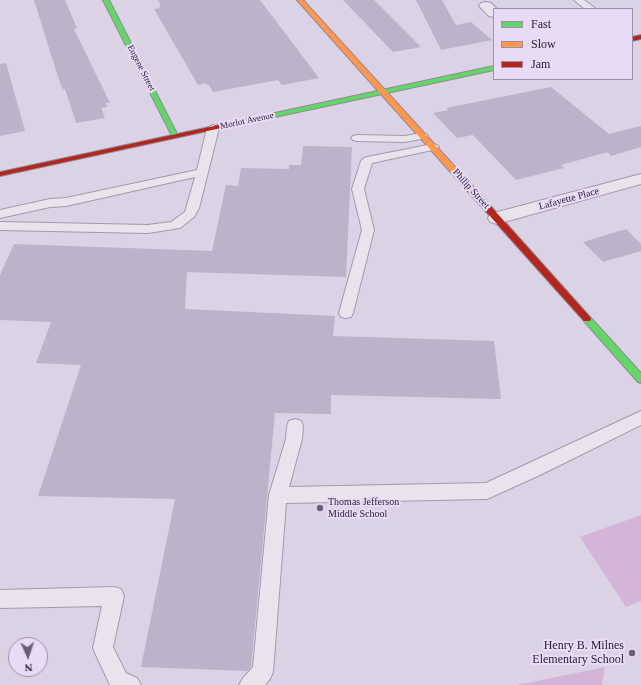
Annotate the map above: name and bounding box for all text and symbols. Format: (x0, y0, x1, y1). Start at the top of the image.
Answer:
legend (493, 8, 633, 80)
text: Fast (531, 17, 551, 31)
text: Slow (531, 37, 556, 51)
street label: Eugene Street (125, 43, 157, 93)
text: Jam (531, 57, 550, 71)
street label: Morlot Avenue (219, 110, 275, 132)
street label: Philip Street (450, 167, 492, 211)
street label: Lafayette Place (538, 185, 600, 213)
place label: Thomas Jefferson Middle School (328, 496, 399, 520)
marker: Thomas Jefferson Middle School (315, 503, 325, 513)
north arrow (8, 637, 48, 677)
place label: Henry B. Milnes Elementary School (532, 639, 624, 667)
marker: Henry B. Milnes Elementary School (627, 648, 637, 658)
text: N (24, 662, 33, 674)

